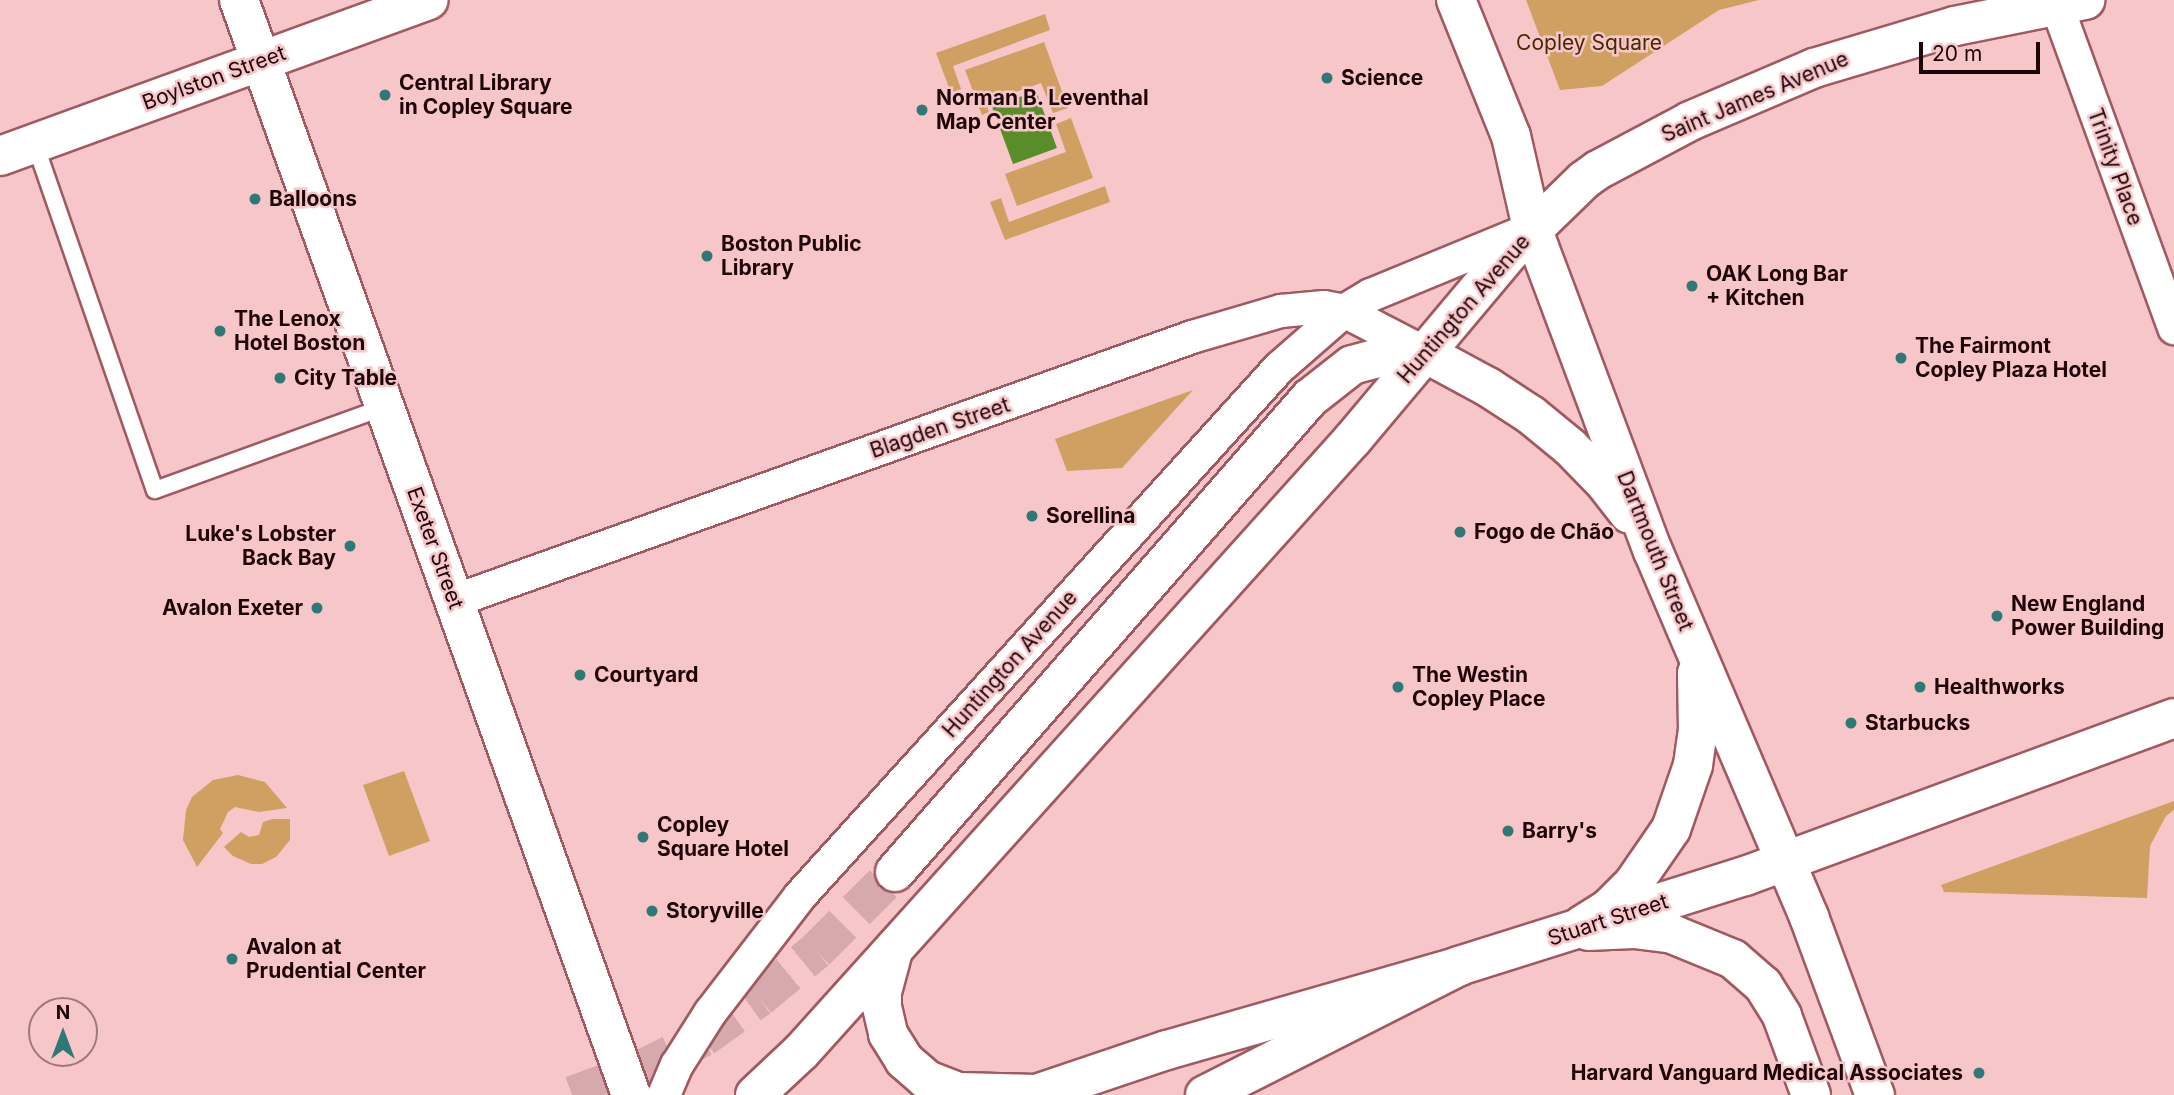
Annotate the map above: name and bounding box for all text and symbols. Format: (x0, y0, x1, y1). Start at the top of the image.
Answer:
scale bar (1922, 28, 2043, 72)
park label: Copley Square (1516, 30, 1662, 56)
street label: Boylston Street (139, 40, 289, 116)
text: 20 m (1932, 41, 1982, 66)
street label: Saint James Avenue (1658, 46, 1852, 148)
place label: Science (1341, 65, 1423, 91)
place label: Central Library in Copley Square (399, 70, 573, 120)
marker: Science (1319, 70, 1335, 86)
place label: Norman B. Leventhal Map Center (936, 85, 1149, 135)
marker: Central Library in Copley Square (377, 87, 393, 103)
marker: Norman B. Leventhal Map Center (914, 102, 930, 118)
street label: Trinity Place (2082, 105, 2148, 229)
place label: Balloons (269, 186, 357, 212)
marker: Balloons (247, 191, 263, 207)
street label: Huntington Avenue (1392, 229, 1536, 389)
place label: Boston Public Library (721, 231, 862, 281)
marker: Boston Public Library (699, 248, 715, 264)
place label: OAK Long Bar + Kitchen (1706, 261, 1848, 311)
marker: OAK Long Bar + Kitchen (1684, 278, 1700, 294)
place label: The Lenox Hotel Boston (234, 306, 365, 356)
marker: The Lenox Hotel Boston (212, 323, 228, 339)
place label: The Fairmont Copley Plaza Hotel (1915, 333, 2107, 383)
marker: The Fairmont Copley Plaza Hotel (1893, 350, 1909, 366)
place label: City Table (294, 365, 397, 391)
marker: City Table (272, 370, 288, 386)
street label: Blagden Street (867, 392, 1013, 464)
street label: Dartmouth Street (1611, 468, 1699, 634)
street label: Exeter Street (401, 484, 469, 612)
place label: Sorellina (1046, 503, 1136, 529)
marker: Sorellina (1024, 508, 1040, 524)
place label: Fogo de Chão (1474, 519, 1614, 545)
place label: Luke's Lobster Back Bay (185, 521, 336, 571)
marker: Fogo de Chão (1452, 524, 1468, 540)
marker: Luke's Lobster Back Bay (342, 538, 358, 554)
street label: Huntington Avenue (937, 585, 1083, 743)
place label: New England Power Building (2011, 591, 2164, 641)
place label: Avalon Exeter (162, 595, 303, 621)
marker: Avalon Exeter (309, 600, 325, 616)
marker: New England Power Building (1989, 608, 2005, 624)
place label: Courtyard (594, 662, 699, 688)
place label: The Westin Copley Place (1412, 662, 1545, 712)
marker: Courtyard (572, 667, 588, 683)
place label: Healthworks (1934, 674, 2065, 700)
marker: The Westin Copley Place (1390, 679, 1406, 695)
marker: Healthworks (1912, 679, 1928, 695)
place label: Starbucks (1865, 710, 1970, 736)
marker: Starbucks (1843, 715, 1859, 731)
place label: Copley Square Hotel (657, 812, 789, 862)
place label: Barry's (1522, 818, 1597, 844)
marker: Barry's (1500, 823, 1516, 839)
marker: Copley Square Hotel (635, 829, 651, 845)
street label: Stuart Street (1545, 889, 1671, 951)
place label: Storyville (666, 898, 764, 924)
marker: Storyville (644, 903, 660, 919)
place label: Avalon at Prudential Center (246, 934, 426, 984)
marker: Avalon at Prudential Center (224, 951, 240, 967)
north arrow (28, 997, 98, 1067)
text: N (56, 1001, 70, 1024)
place label: Harvard Vanguard Medical Associates (1571, 1060, 1963, 1086)
marker: Harvard Vanguard Medical Associates (1969, 1063, 1989, 1083)

